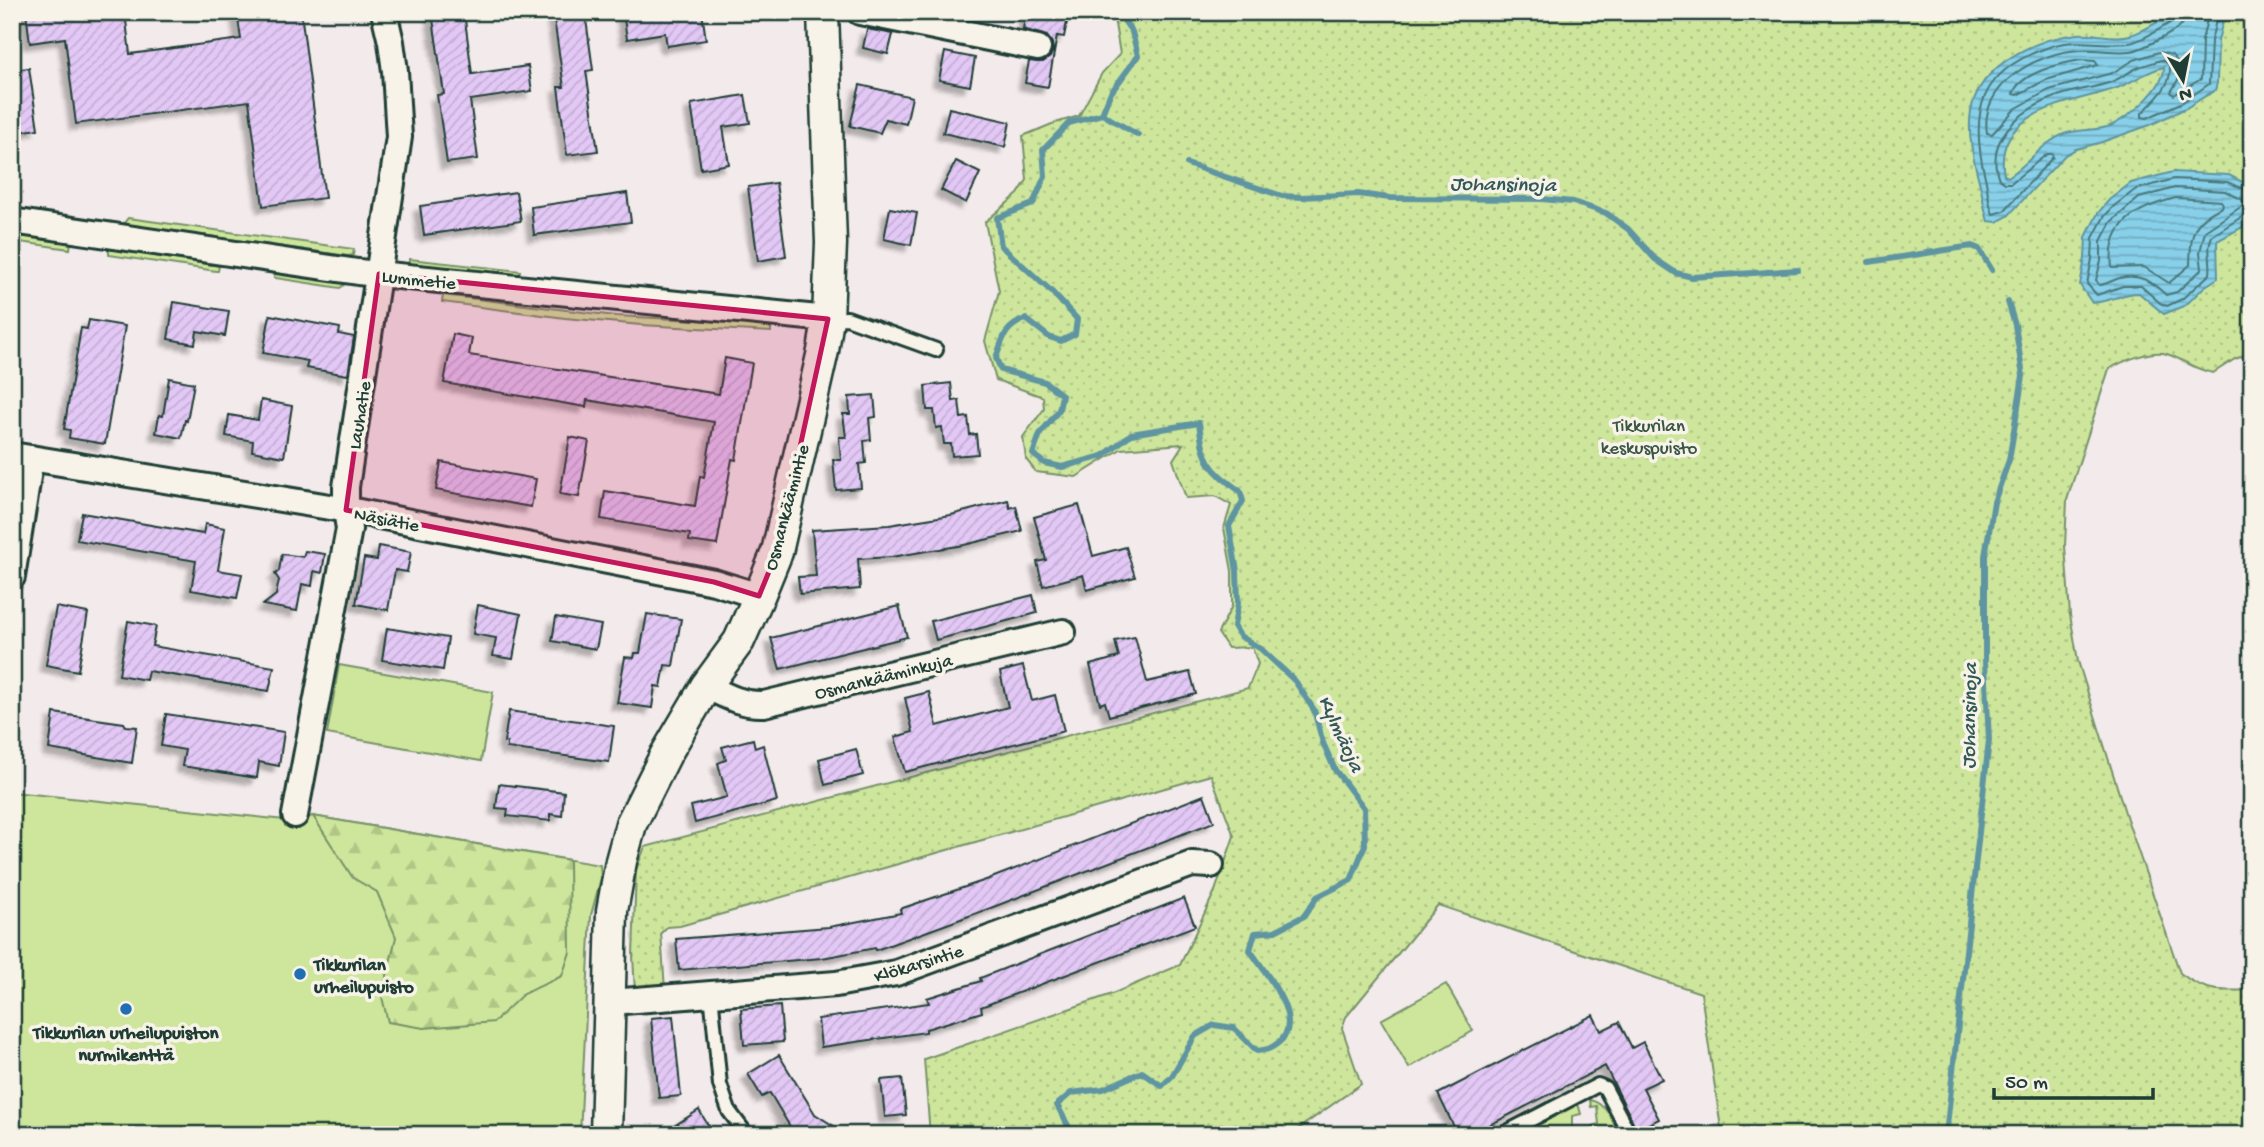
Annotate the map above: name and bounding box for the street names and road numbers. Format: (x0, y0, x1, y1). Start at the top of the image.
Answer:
street label: Lummetie (380, 266, 457, 297)
street label: Lauhatie (345, 380, 378, 451)
street label: Osmankäämintie (761, 442, 816, 573)
street label: Näsiätie (352, 504, 421, 539)
street label: Osmankääminkuja (813, 650, 957, 707)
street label: Klökarsintie (872, 941, 967, 990)

